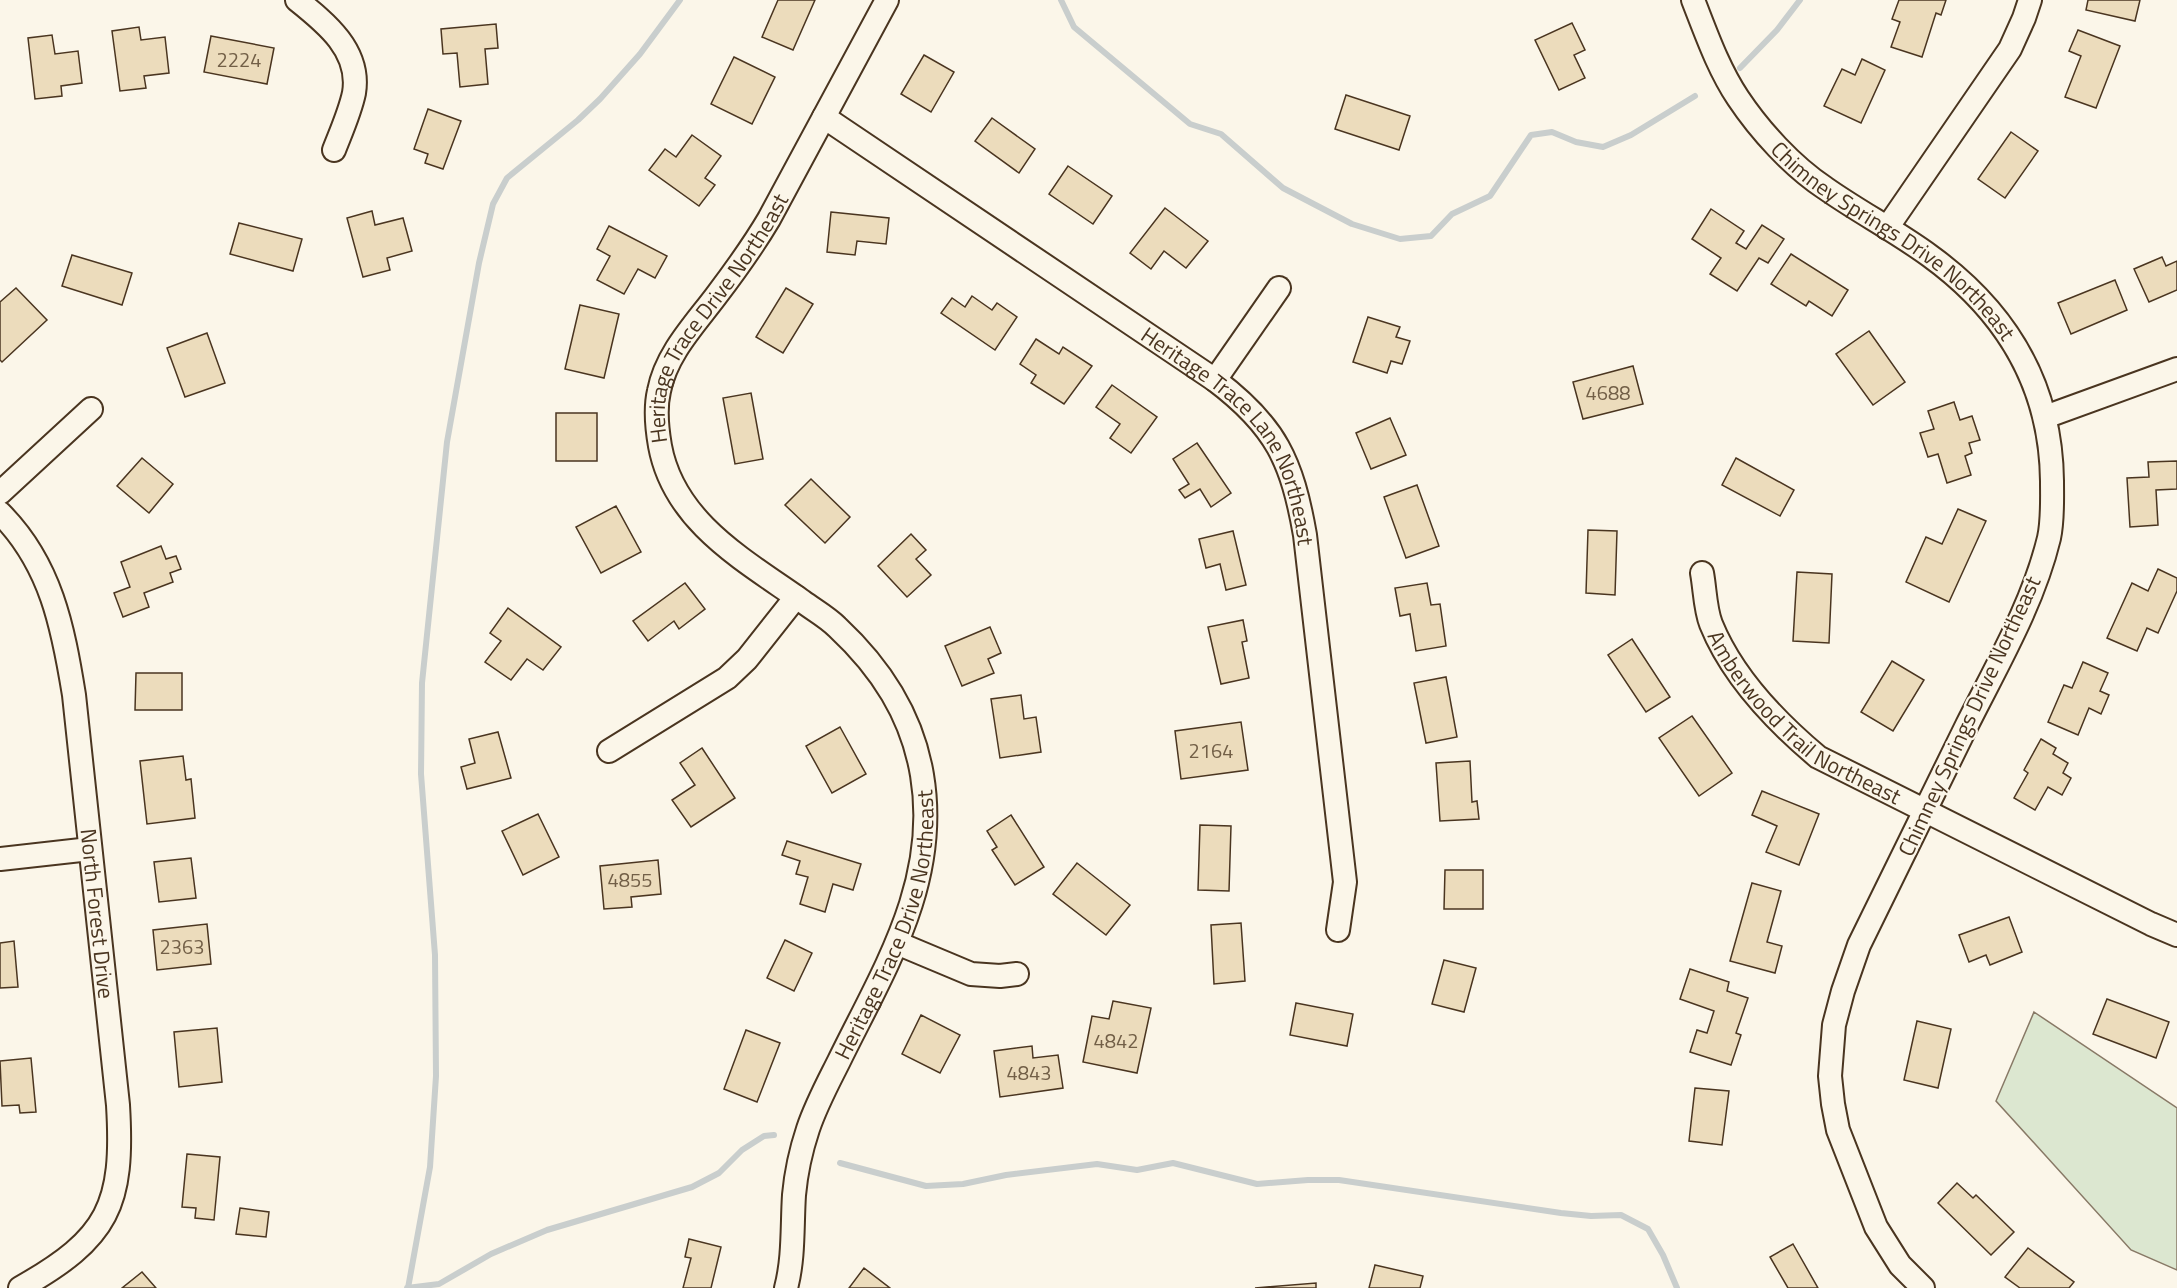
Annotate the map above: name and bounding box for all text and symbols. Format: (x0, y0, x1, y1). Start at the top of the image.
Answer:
house number: 2224 (217, 44, 261, 75)
street label: Chimney Springs Drive Northeast (1763, 133, 2024, 348)
street label: Heritage Trace Drive Northeast (640, 187, 797, 445)
street label: Heritage Trace Lane Northeast (1134, 318, 1323, 547)
house number: 4688 (1586, 377, 1630, 408)
street label: Chimney Springs Drive Northeast (1889, 570, 2049, 862)
street label: Amberwood Trail Northeast (1699, 624, 1907, 813)
house number: 2164 (1189, 735, 1233, 766)
street label: Heritage Trace Drive Northeast (825, 788, 943, 1065)
street label: North Forest Drive (71, 827, 123, 1000)
house number: 4855 (608, 864, 652, 895)
house number: 2363 (160, 931, 204, 962)
house number: 4842 (1094, 1025, 1138, 1056)
house number: 4843 (1007, 1057, 1051, 1088)

